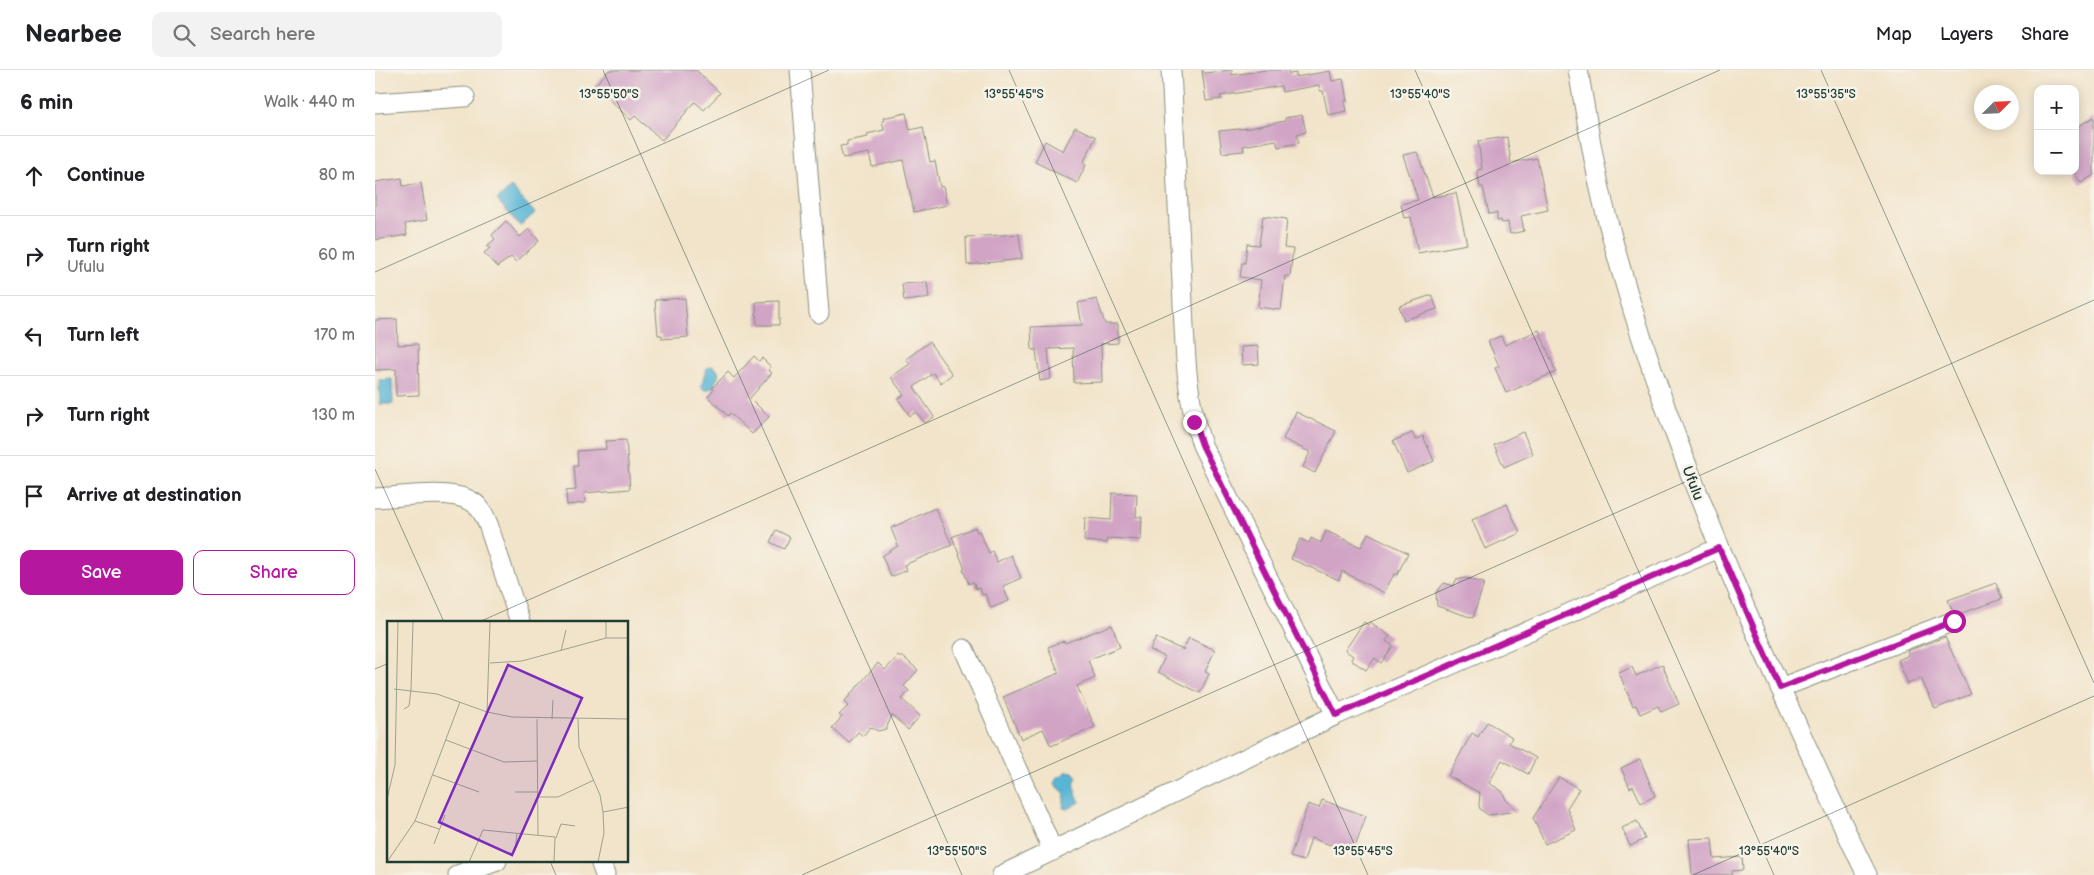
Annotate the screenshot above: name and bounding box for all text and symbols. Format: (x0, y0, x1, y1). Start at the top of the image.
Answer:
search box (152, 12, 502, 57)
text: Nearbee (25, 20, 122, 49)
icon: search (170, 21, 198, 49)
text: Search here (210, 23, 315, 46)
text: Map (1876, 24, 1912, 45)
text: Layers (1940, 24, 1993, 45)
text: Share (2021, 24, 2069, 45)
north arrow (1974, 85, 2019, 130)
map controls (2034, 85, 2079, 175)
button: + (2034, 85, 2079, 130)
text: 13°55'50"S (579, 87, 639, 102)
text: 13°55'45"S (984, 87, 1044, 102)
text: 13°55'40"S (1390, 87, 1450, 102)
text: 13°55'35"S (1796, 87, 1856, 102)
text: 6 min (20, 90, 73, 115)
text: Walk · 440 m (264, 93, 355, 112)
button: − (2034, 130, 2079, 175)
icon: ahead (20, 162, 48, 190)
text: Continue (67, 164, 145, 187)
text: 80 m (319, 166, 355, 185)
text: Turn right (67, 235, 150, 258)
icon: right (20, 242, 48, 270)
text: 60 m (318, 246, 355, 265)
text: Ufulu (67, 258, 105, 277)
icon: left (20, 322, 48, 350)
text: Turn left (67, 324, 139, 347)
text: 170 m (314, 326, 355, 345)
icon: right (20, 402, 48, 430)
text: Turn right (67, 404, 150, 427)
text: 130 m (312, 406, 355, 425)
route end (1183, 411, 1206, 434)
street label: Ufulu (1677, 463, 1708, 503)
icon: arrive (20, 482, 48, 510)
text: Arrive at destination (67, 484, 242, 507)
button: Save (20, 550, 183, 595)
button: Share (193, 550, 355, 595)
route start (1943, 610, 1966, 633)
inset map (387, 621, 629, 862)
text: 13°55'50"S (927, 844, 987, 859)
text: 13°55'45"S (1333, 844, 1393, 859)
text: 13°55'40"S (1739, 844, 1799, 859)

